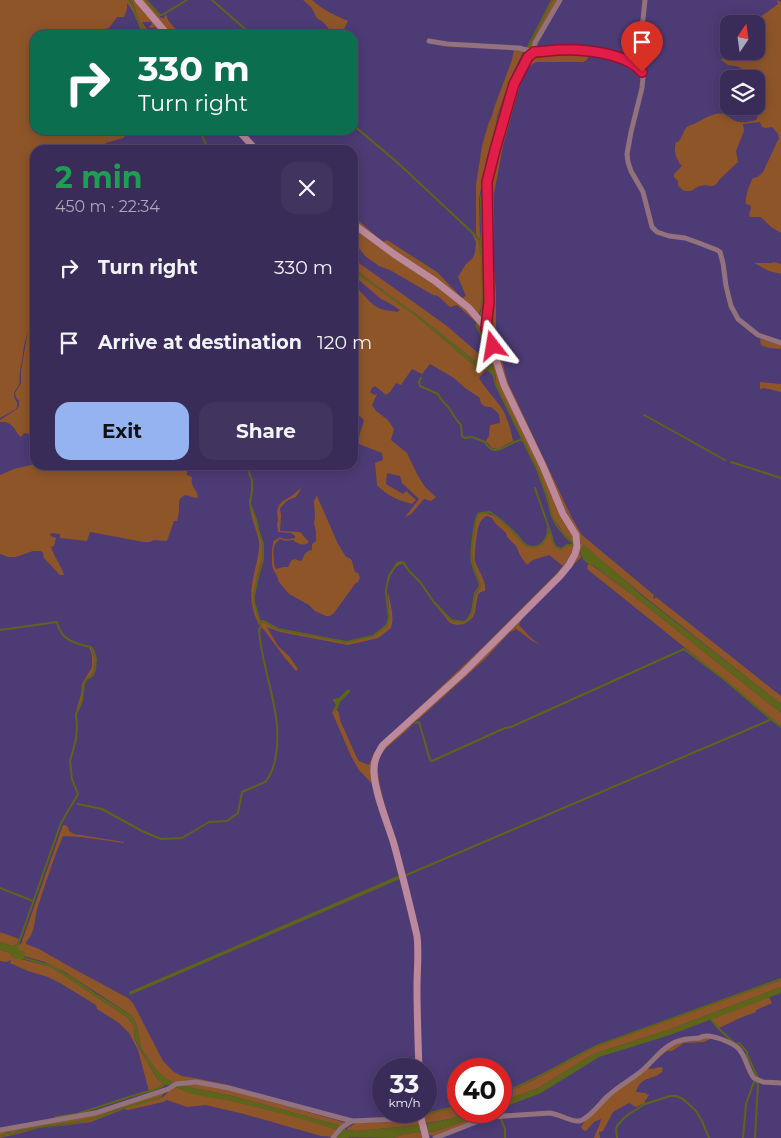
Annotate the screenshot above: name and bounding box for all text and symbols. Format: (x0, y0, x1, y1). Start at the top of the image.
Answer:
north arrow (720, 15, 765, 60)
map controls (720, 15, 765, 115)
pin (621, 21, 663, 72)
icon: arrive (628, 28, 656, 56)
text: 330 m (138, 47, 250, 90)
icon: right (55, 50, 120, 115)
button: layers (720, 70, 765, 115)
text: Turn right (138, 90, 248, 117)
text: 2 min (55, 159, 142, 196)
button: close (281, 162, 333, 214)
text: 450 m · 22:34 (55, 197, 160, 216)
icon: right (55, 254, 83, 282)
text: Turn right (98, 256, 198, 279)
text: 330 m (274, 256, 333, 279)
position arrow (466, 319, 518, 371)
icon: arrive (55, 329, 83, 357)
text: Arrive at destination (98, 331, 302, 354)
text: 120 m (317, 331, 372, 354)
button: Exit (55, 402, 189, 460)
button: Share (199, 402, 333, 460)
speed limit sign: 40 (447, 1058, 512, 1123)
text: 33 (390, 1069, 419, 1099)
text: km/h (388, 1095, 421, 1110)

